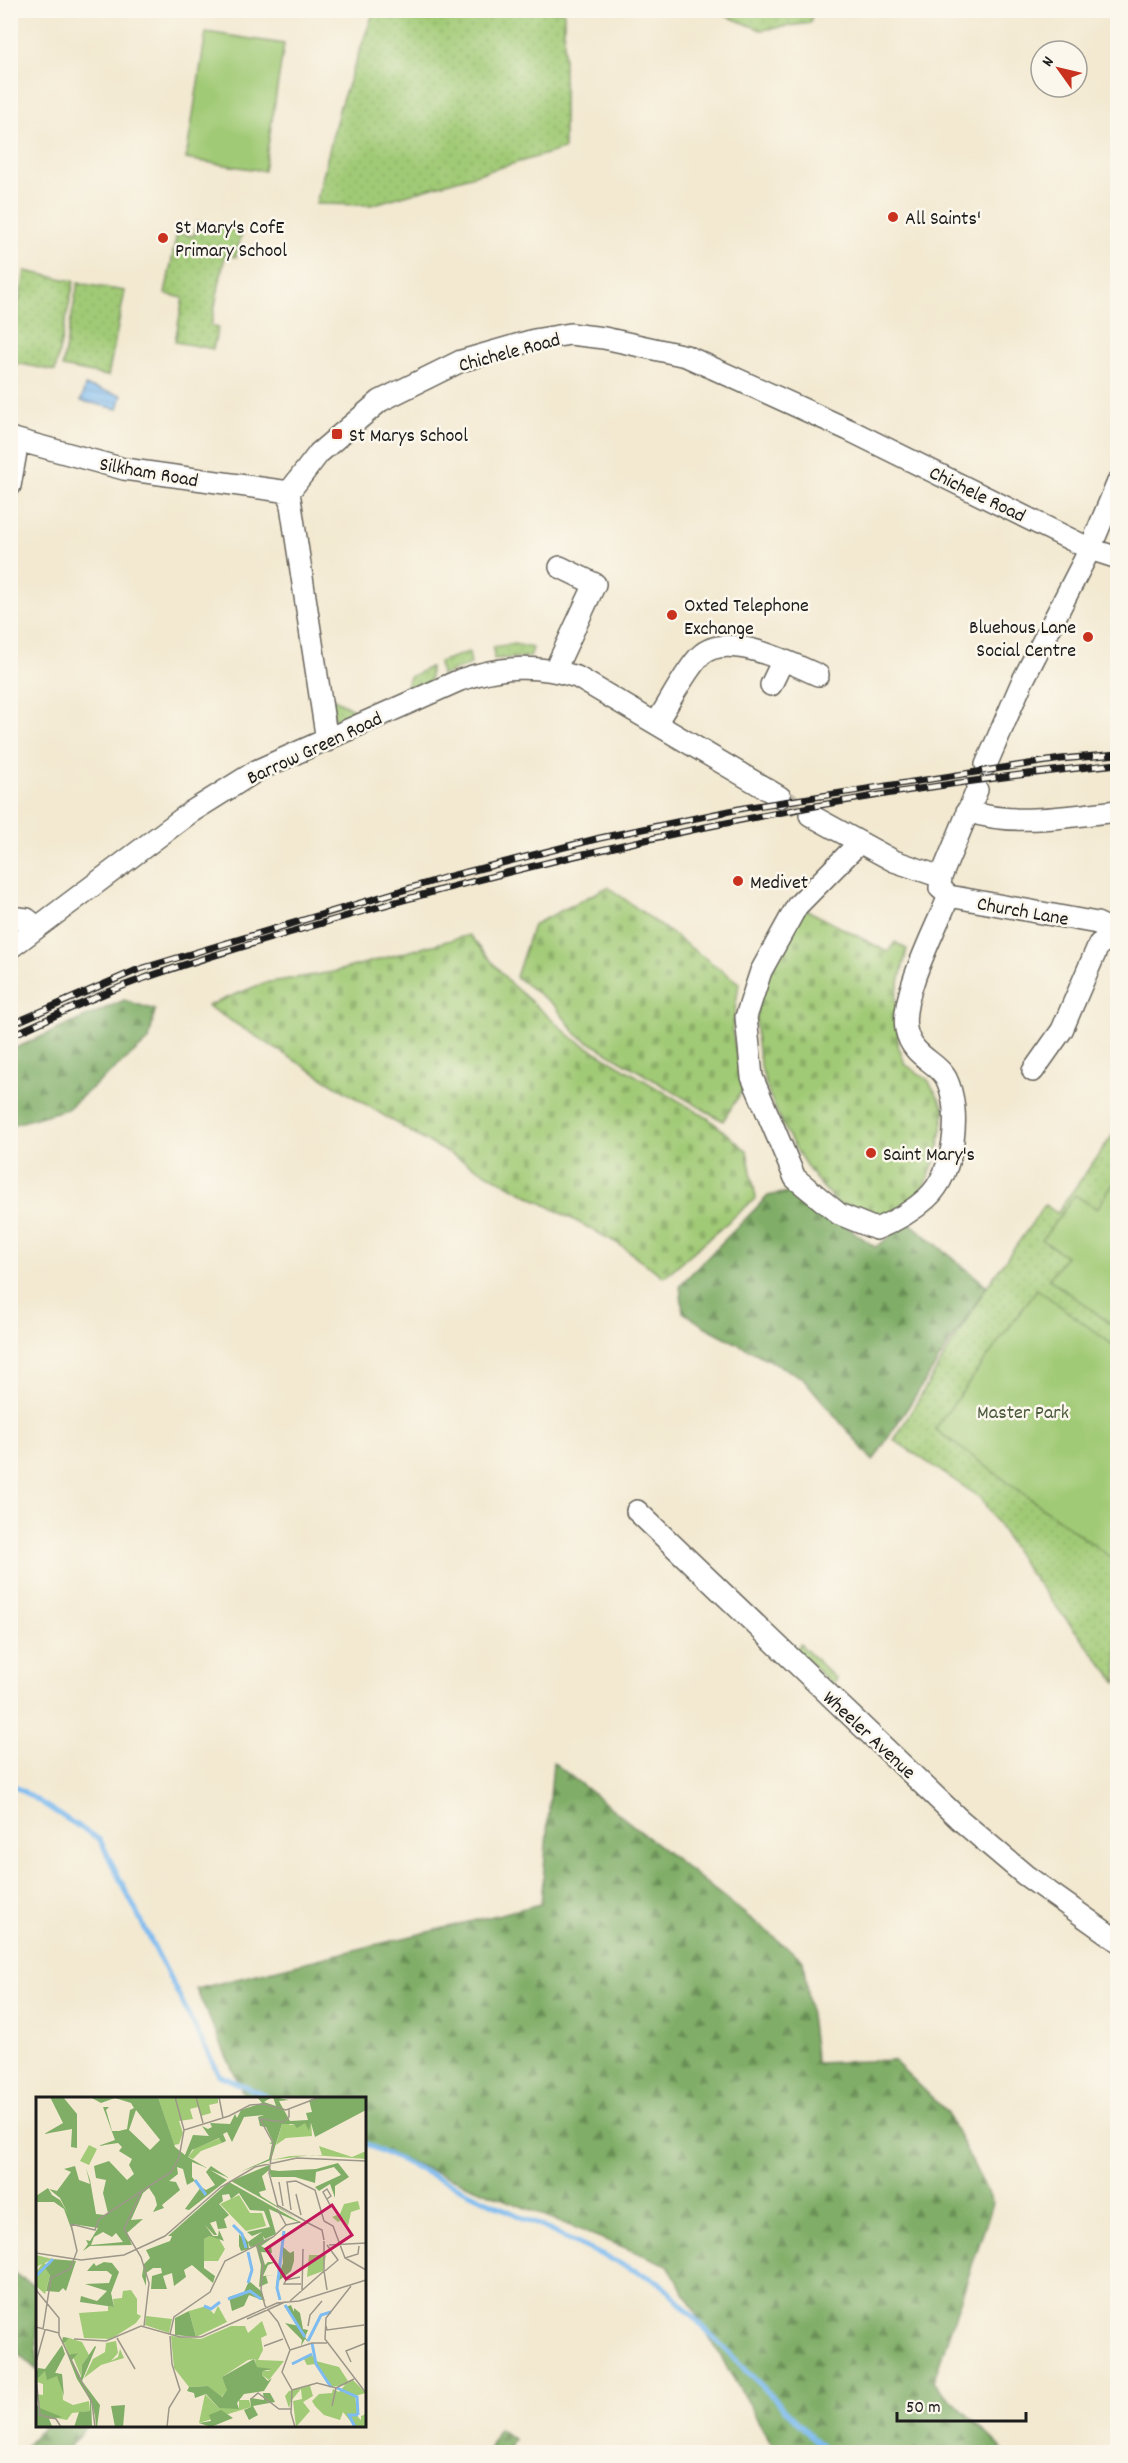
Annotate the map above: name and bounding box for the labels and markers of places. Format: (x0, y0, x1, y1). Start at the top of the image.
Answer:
place label: All Saints' (905, 206, 981, 234)
marker: All Saints' (886, 210, 900, 224)
place label: St Mary's CofE Primary School (175, 215, 287, 266)
marker: St Mary's CofE Primary School (156, 231, 170, 245)
place label: St Marys School (349, 423, 468, 451)
marker: St Marys School (330, 427, 344, 441)
place label: Oxted Telephone Exchange (684, 593, 809, 644)
marker: Oxted Telephone Exchange (665, 608, 679, 622)
place label: Bluehous Lane Social Centre (969, 615, 1076, 666)
marker: Bluehous Lane Social Centre (1081, 630, 1095, 644)
place label: Medivet (750, 870, 808, 898)
marker: Medivet (731, 874, 745, 888)
place label: Saint Mary's (883, 1142, 975, 1170)
marker: Saint Mary's (864, 1146, 878, 1160)

